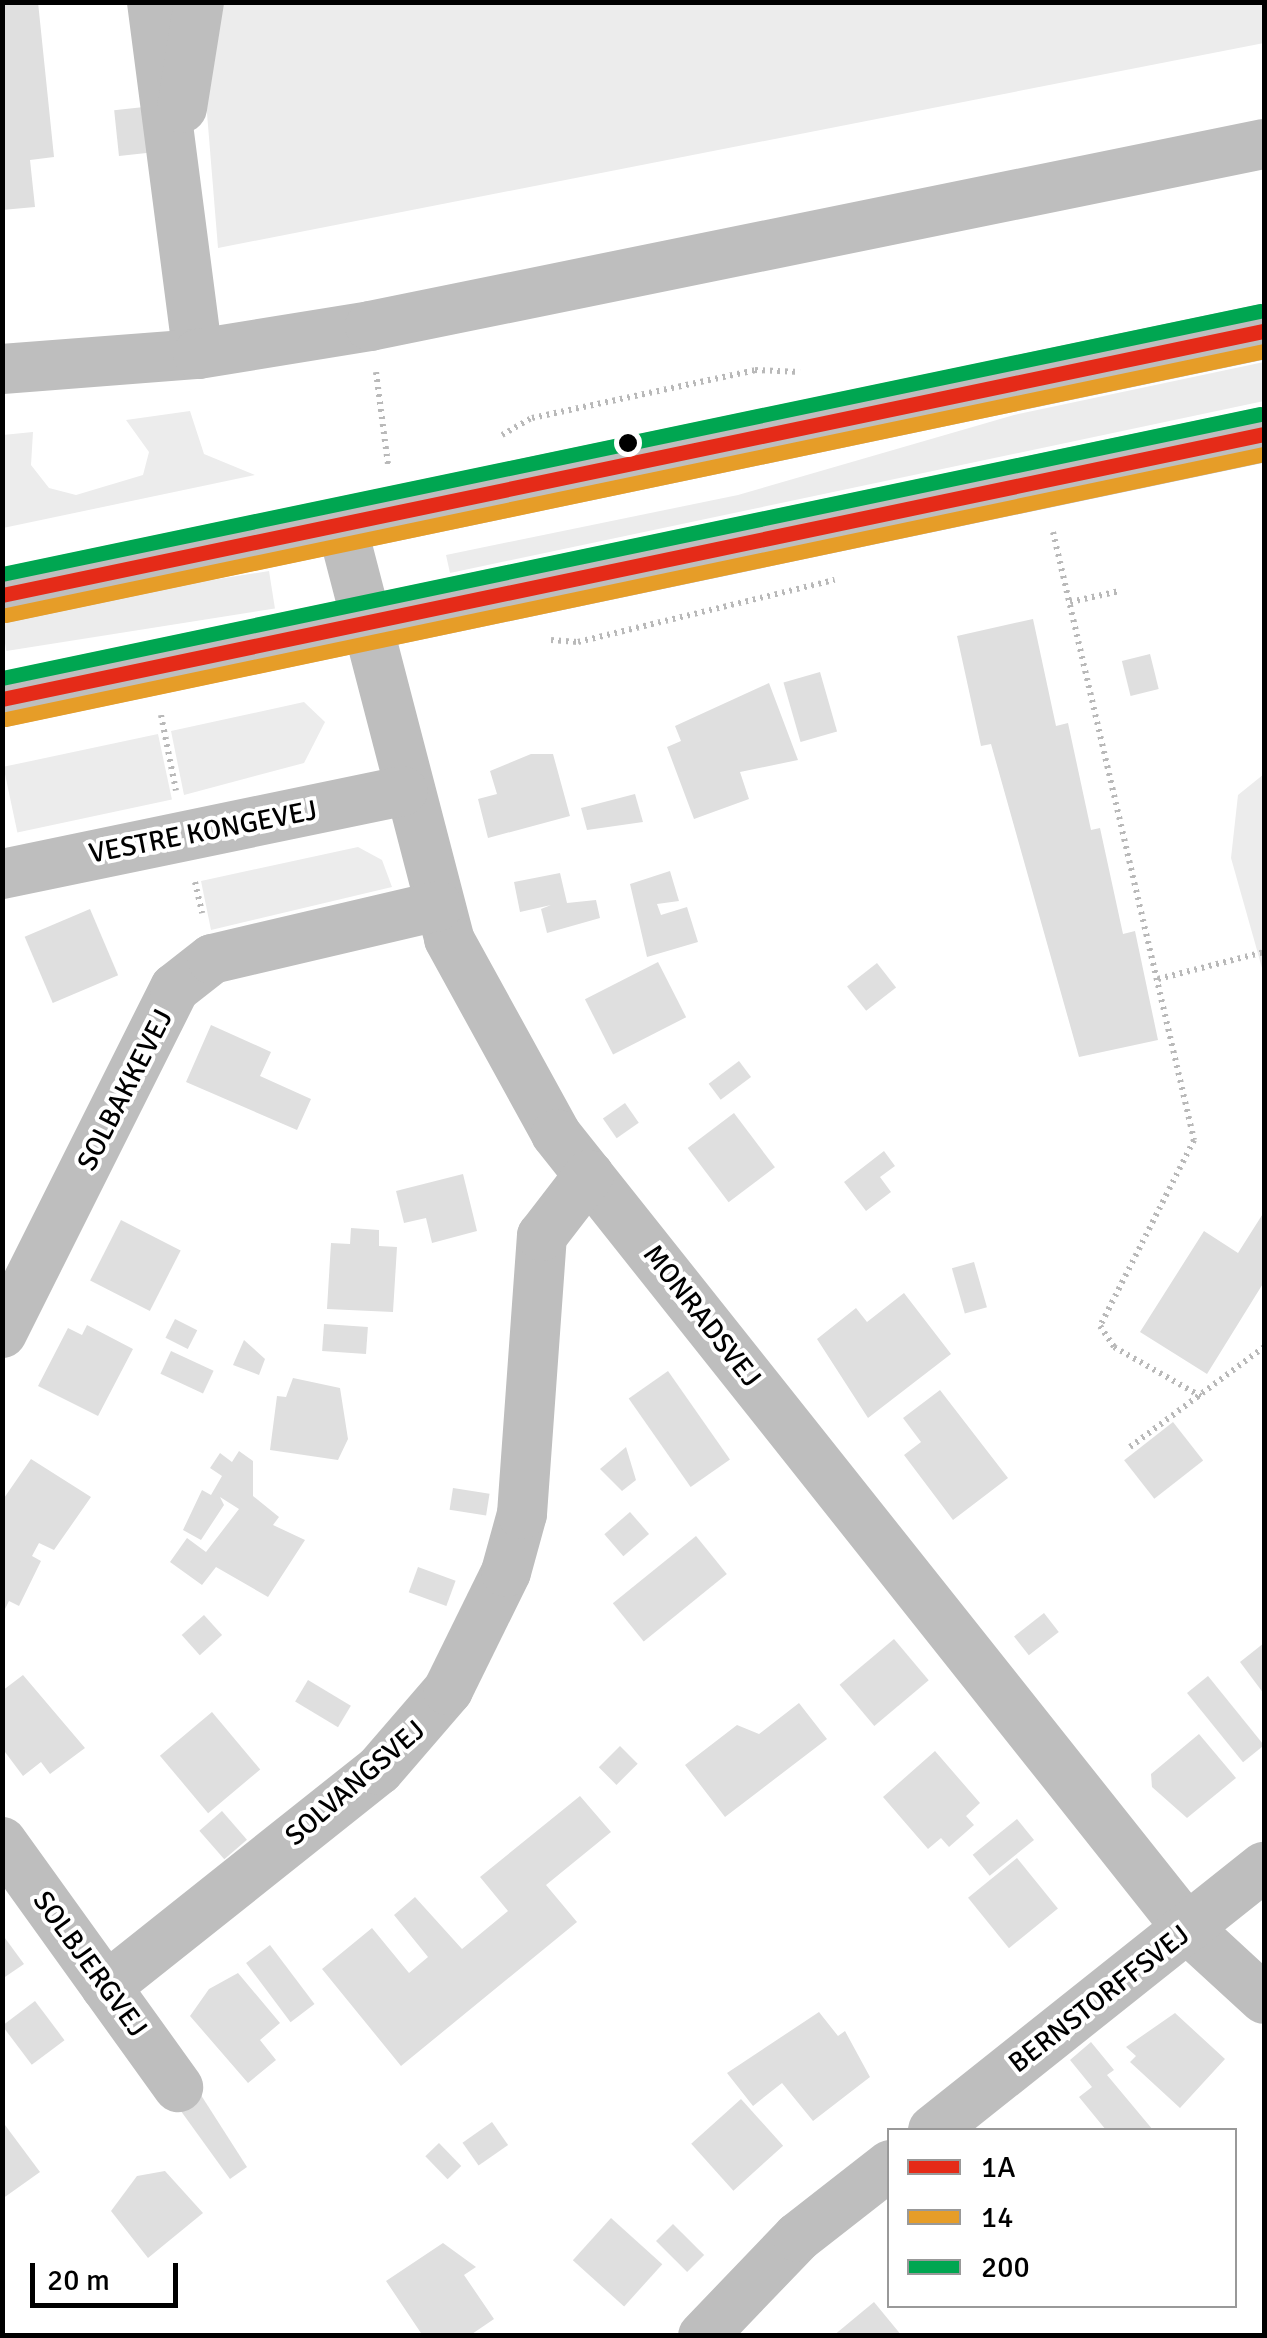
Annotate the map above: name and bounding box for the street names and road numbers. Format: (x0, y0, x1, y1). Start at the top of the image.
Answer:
street label: VESTRE KONGEVEJ (86, 793, 320, 871)
street label: SOLBAKKEVEJ (70, 1004, 180, 1176)
street label: MONRADSVEJ (636, 1238, 768, 1394)
street label: SOLVANGSVEJ (278, 1713, 432, 1853)
street label: SOLBJERGVEJ (26, 1885, 154, 2043)
street label: BERNSTORFFSVEJ (1002, 1918, 1196, 2080)

